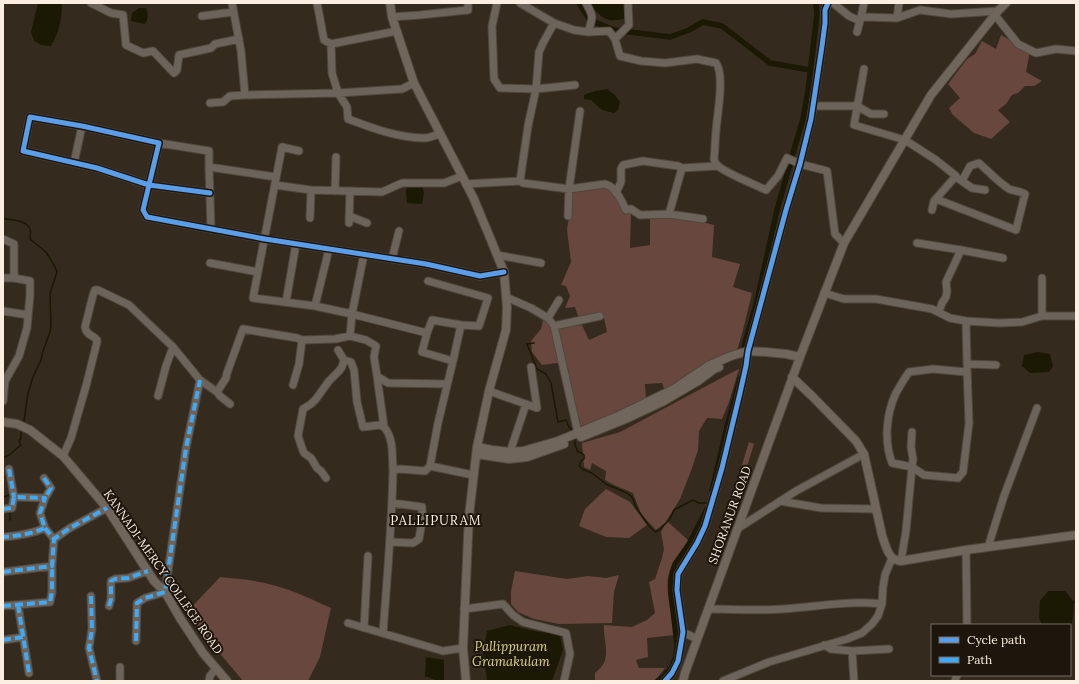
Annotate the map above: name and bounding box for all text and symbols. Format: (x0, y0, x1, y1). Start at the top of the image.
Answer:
street label: SHORANUR ROAD (705, 464, 754, 566)
street label: KANNADI-MERCY COLLEGE ROAD (101, 487, 226, 657)
district label: PALLIPURAM (390, 512, 482, 529)
legend (931, 624, 1071, 676)
text: Cycle path (967, 632, 1026, 647)
water label: Pallippuram Gramakulam (472, 638, 551, 670)
text: Path (967, 652, 992, 667)

